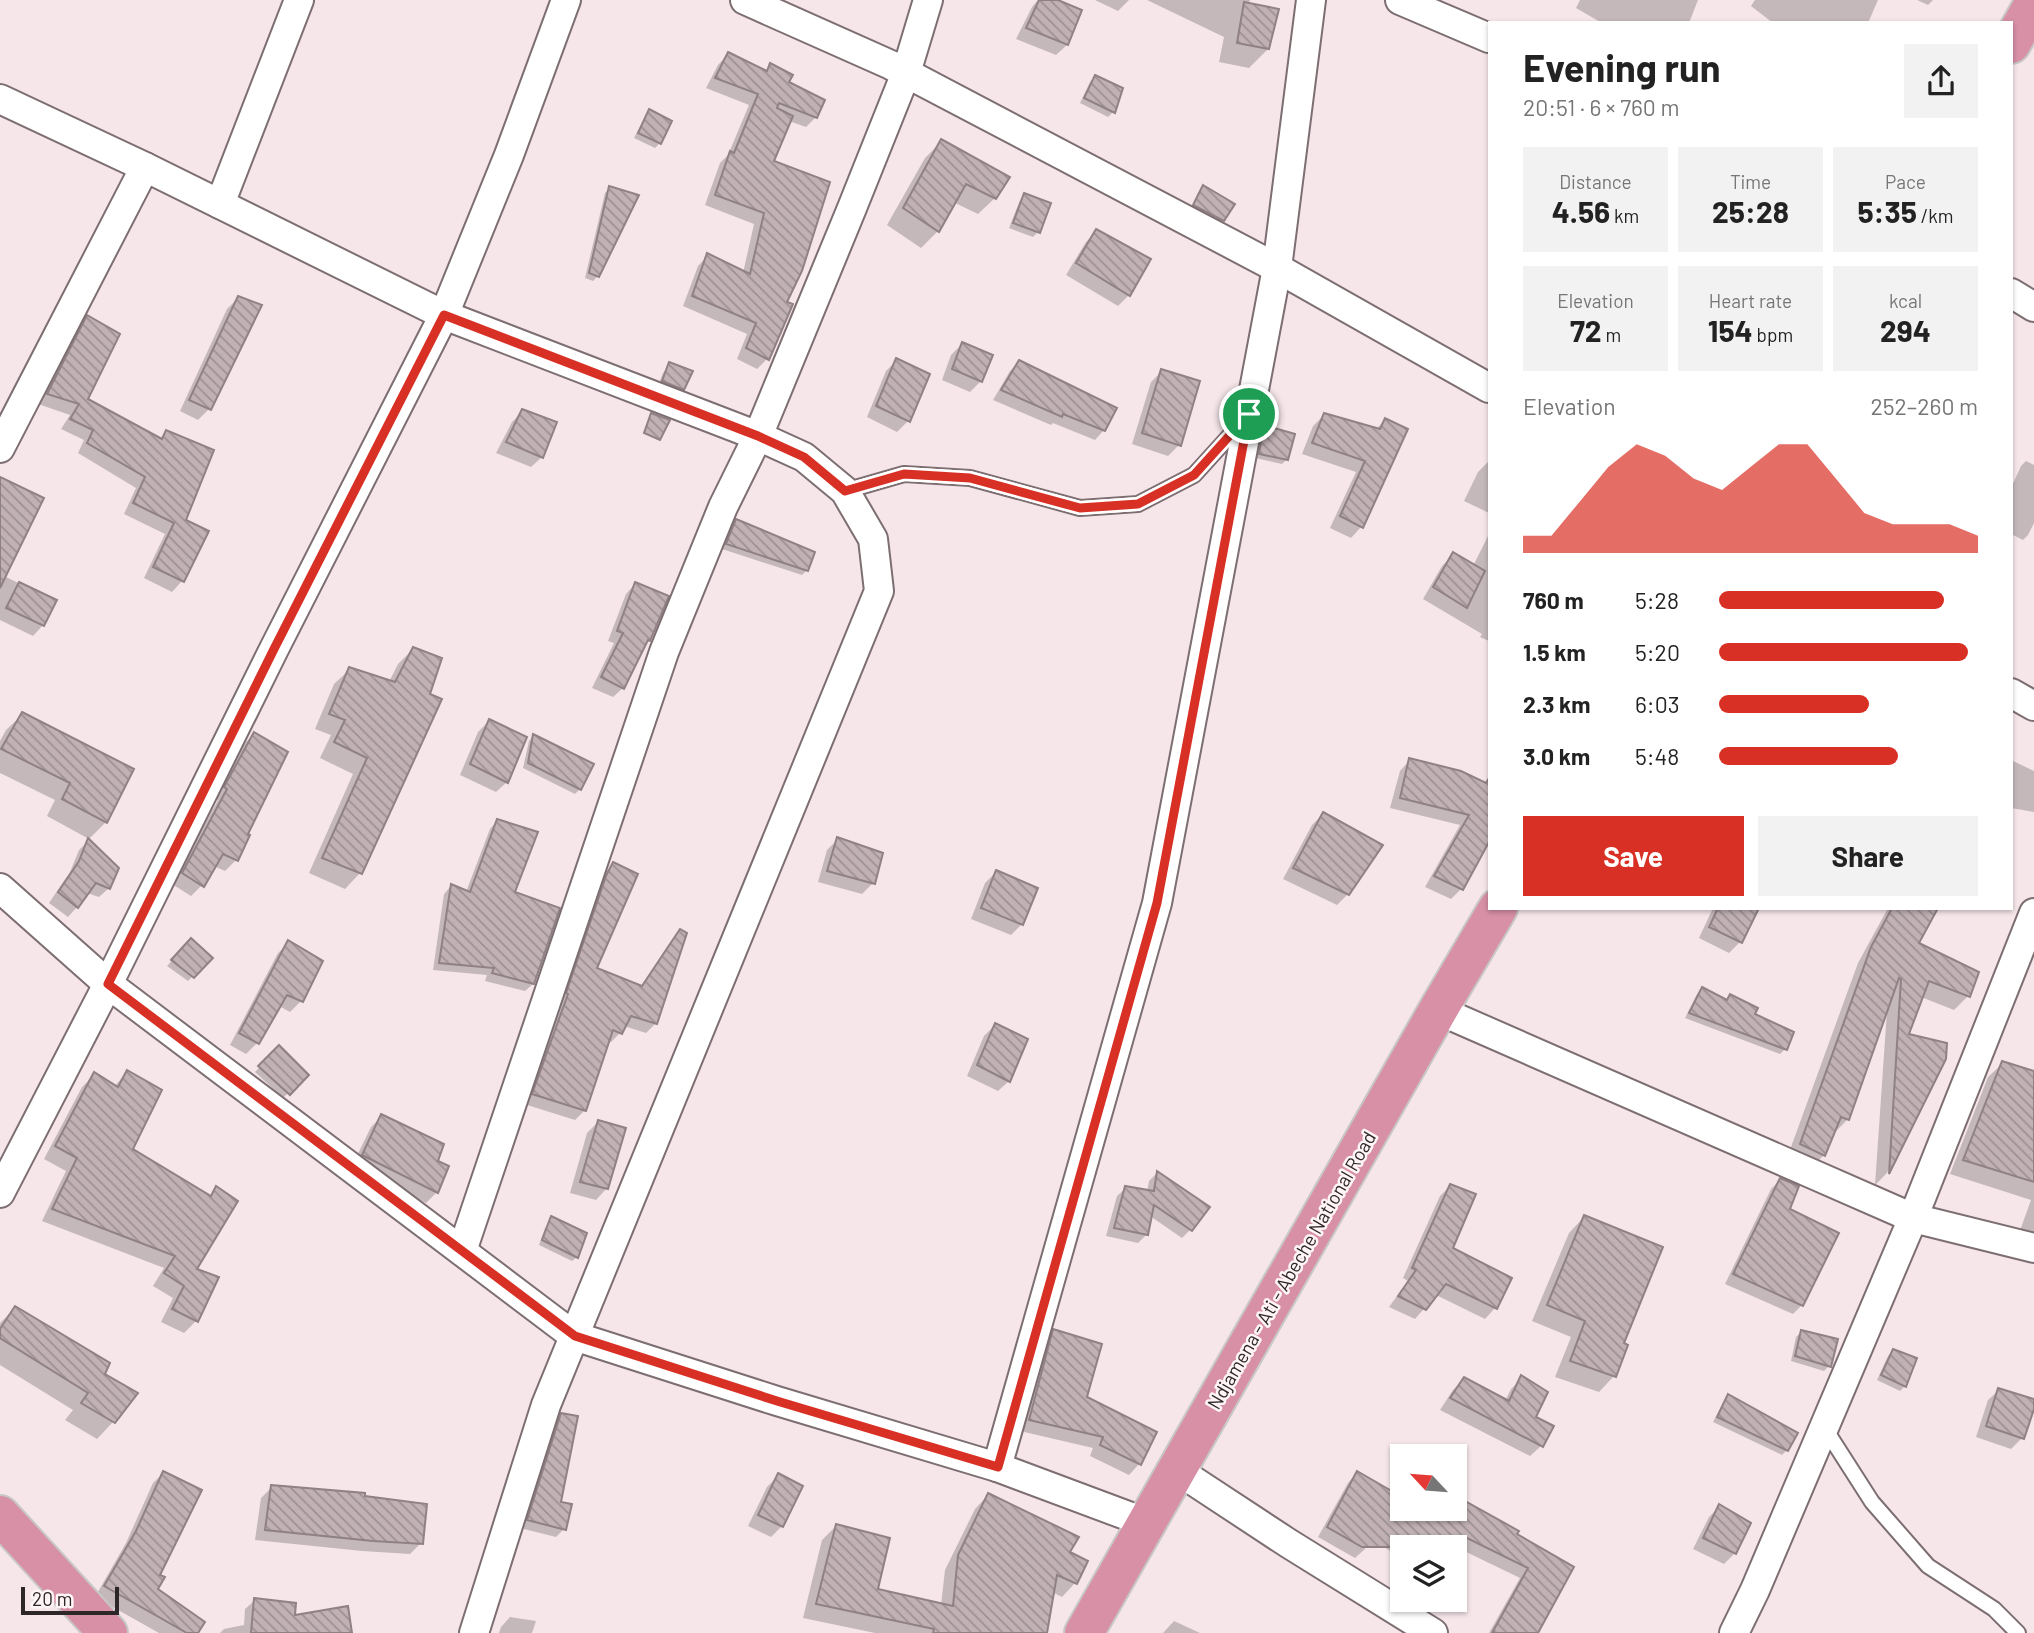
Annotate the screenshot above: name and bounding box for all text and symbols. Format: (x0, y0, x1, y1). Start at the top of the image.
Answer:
text: Evening run (1523, 44, 1721, 90)
button: share (1904, 44, 1978, 118)
text: 20:51 · 6 × 760 m (1523, 93, 1679, 121)
text: Distance (1559, 170, 1632, 193)
text: Time (1730, 170, 1771, 193)
text: Pace (1885, 170, 1926, 193)
text: 4.56 (1552, 193, 1610, 229)
text: 25:28 (1712, 193, 1789, 229)
text: 5:35 (1857, 193, 1917, 229)
text: km (1610, 204, 1639, 227)
text: /km (1917, 204, 1954, 227)
text: Elevation (1557, 289, 1634, 312)
text: Heart rate (1709, 289, 1792, 312)
text: kcal (1889, 289, 1922, 312)
text: 72 (1570, 312, 1602, 348)
text: 154 (1708, 312, 1753, 348)
text: 294 (1880, 312, 1931, 348)
text: m (1602, 323, 1621, 346)
text: bpm (1753, 323, 1793, 346)
pin (1219, 384, 1279, 444)
text: Elevation (1523, 392, 1616, 420)
text: 252–260 m (1870, 392, 1978, 420)
icon: arrive (1230, 395, 1268, 433)
text: 760 m (1523, 586, 1584, 614)
text: 5:28 (1635, 586, 1679, 614)
text: 1.5 km (1523, 638, 1586, 666)
text: 5:20 (1635, 638, 1680, 666)
text: 2.3 km (1523, 690, 1591, 718)
text: 6:03 (1635, 690, 1679, 718)
text: 3.0 km (1523, 742, 1590, 770)
text: 5:48 (1635, 742, 1679, 770)
button: Save (1523, 816, 1744, 896)
button: Share (1758, 816, 1978, 896)
street label: Ndjamena - Ati - Abeche National Road (1202, 1127, 1380, 1413)
north arrow (1390, 1444, 1466, 1521)
map controls (1390, 1444, 1467, 1612)
button: layers (1390, 1535, 1467, 1612)
scale bar (21, 1584, 119, 1616)
text: 20 m (32, 1587, 72, 1610)

